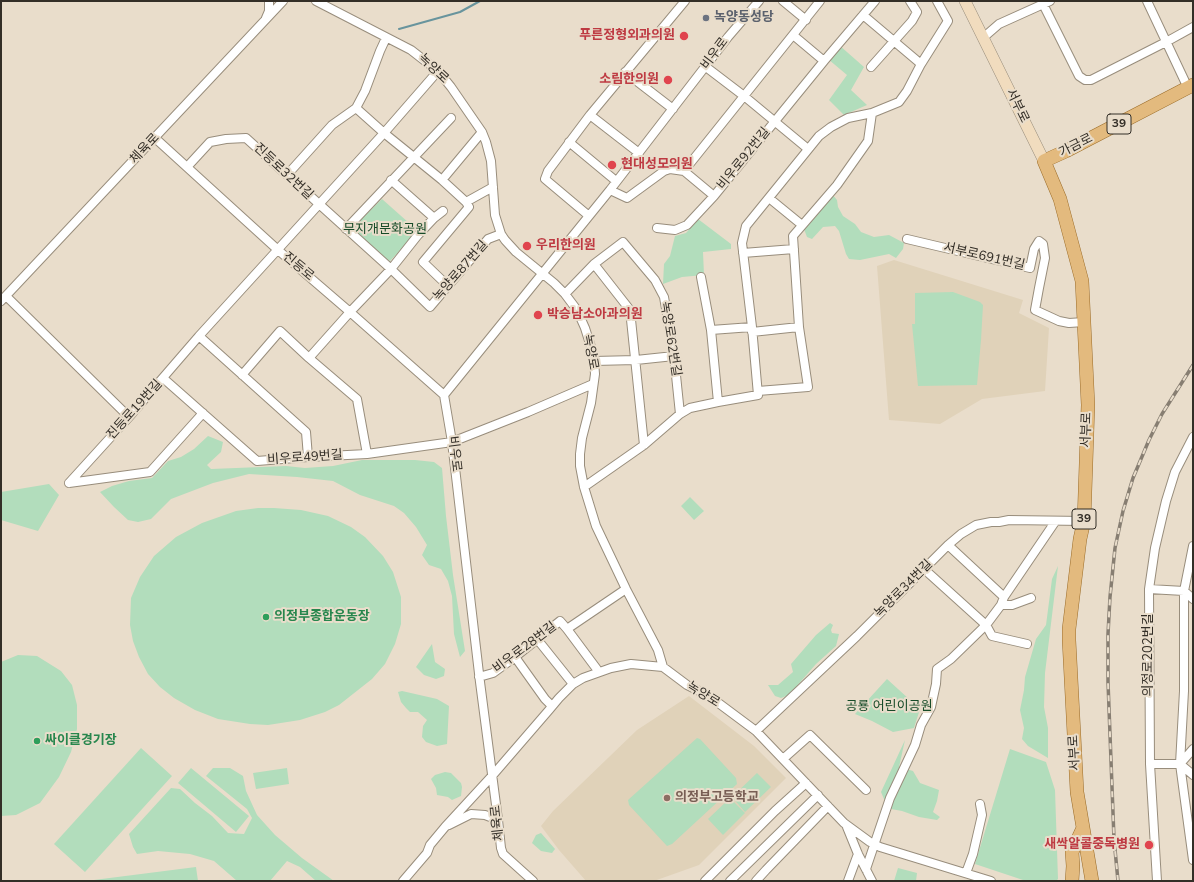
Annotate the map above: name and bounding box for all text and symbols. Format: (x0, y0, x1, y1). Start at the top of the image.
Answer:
place label: 녹양동성당 (714, 10, 774, 26)
marker: 녹양동성당 (701, 13, 711, 23)
place label: 푸른정형외과의원 (579, 28, 675, 44)
marker: 푸른정형외과의원 (678, 30, 690, 42)
street label: 비우로 (698, 35, 732, 73)
street label: 녹양로 (415, 51, 451, 87)
place label: 소림한의원 (599, 72, 659, 88)
marker: 소림한의원 (662, 74, 674, 86)
street label: 서부로 (1002, 86, 1032, 126)
road number: 39 (1107, 114, 1131, 134)
street label: 비우로92번길 (714, 125, 774, 193)
street label: 체육로 (127, 131, 163, 167)
street label: 가금로 (1056, 131, 1096, 161)
street label: 진등로32번길 (250, 141, 316, 203)
place label: 현대성모의원 (621, 157, 693, 173)
marker: 현대성모의원 (606, 159, 618, 171)
park label: 무지개문화공원 (343, 222, 427, 238)
street label: 녹양로87번길 (430, 237, 492, 305)
place label: 우리한의원 (536, 238, 596, 254)
marker: 우리한의원 (521, 240, 533, 252)
street label: 서부로691번길 (942, 240, 1026, 274)
street label: 진등로 (279, 249, 317, 285)
street label: 녹양로62번길 (656, 301, 684, 377)
place label: 박승남소아과의원 (547, 307, 643, 323)
marker: 박승남소아과의원 (532, 309, 544, 321)
street label: 녹양로 (579, 333, 601, 371)
street label: 진등로19번길 (104, 377, 166, 443)
street label: 서부로 (1079, 412, 1095, 448)
street label: 비우로 (444, 435, 464, 473)
street label: 비우로49번길 (267, 448, 343, 468)
road number: 39 (1072, 509, 1096, 529)
street label: 녹양로34번길 (872, 557, 936, 621)
place label: 의정부종합운동장 (274, 609, 370, 625)
marker: 의정부종합운동장 (261, 612, 271, 622)
street label: 의정로202번길 (1141, 613, 1157, 697)
street label: 비우로28번길 (490, 619, 560, 677)
street label: 녹양로 (684, 679, 722, 711)
park label: 공룡 어린이공원 (845, 699, 933, 715)
place label: 싸이클경기장 (45, 733, 117, 749)
street label: 서부로 (1066, 735, 1084, 771)
marker: 싸이클경기장 (32, 736, 42, 746)
place label: 의정부고등학교 (675, 790, 759, 806)
marker: 의정부고등학교 (662, 793, 672, 803)
street label: 체육로 (488, 804, 508, 842)
place label: 새싹알콜중독병원 (1044, 837, 1140, 853)
marker: 새싹알콜중독병원 (1143, 839, 1155, 851)

